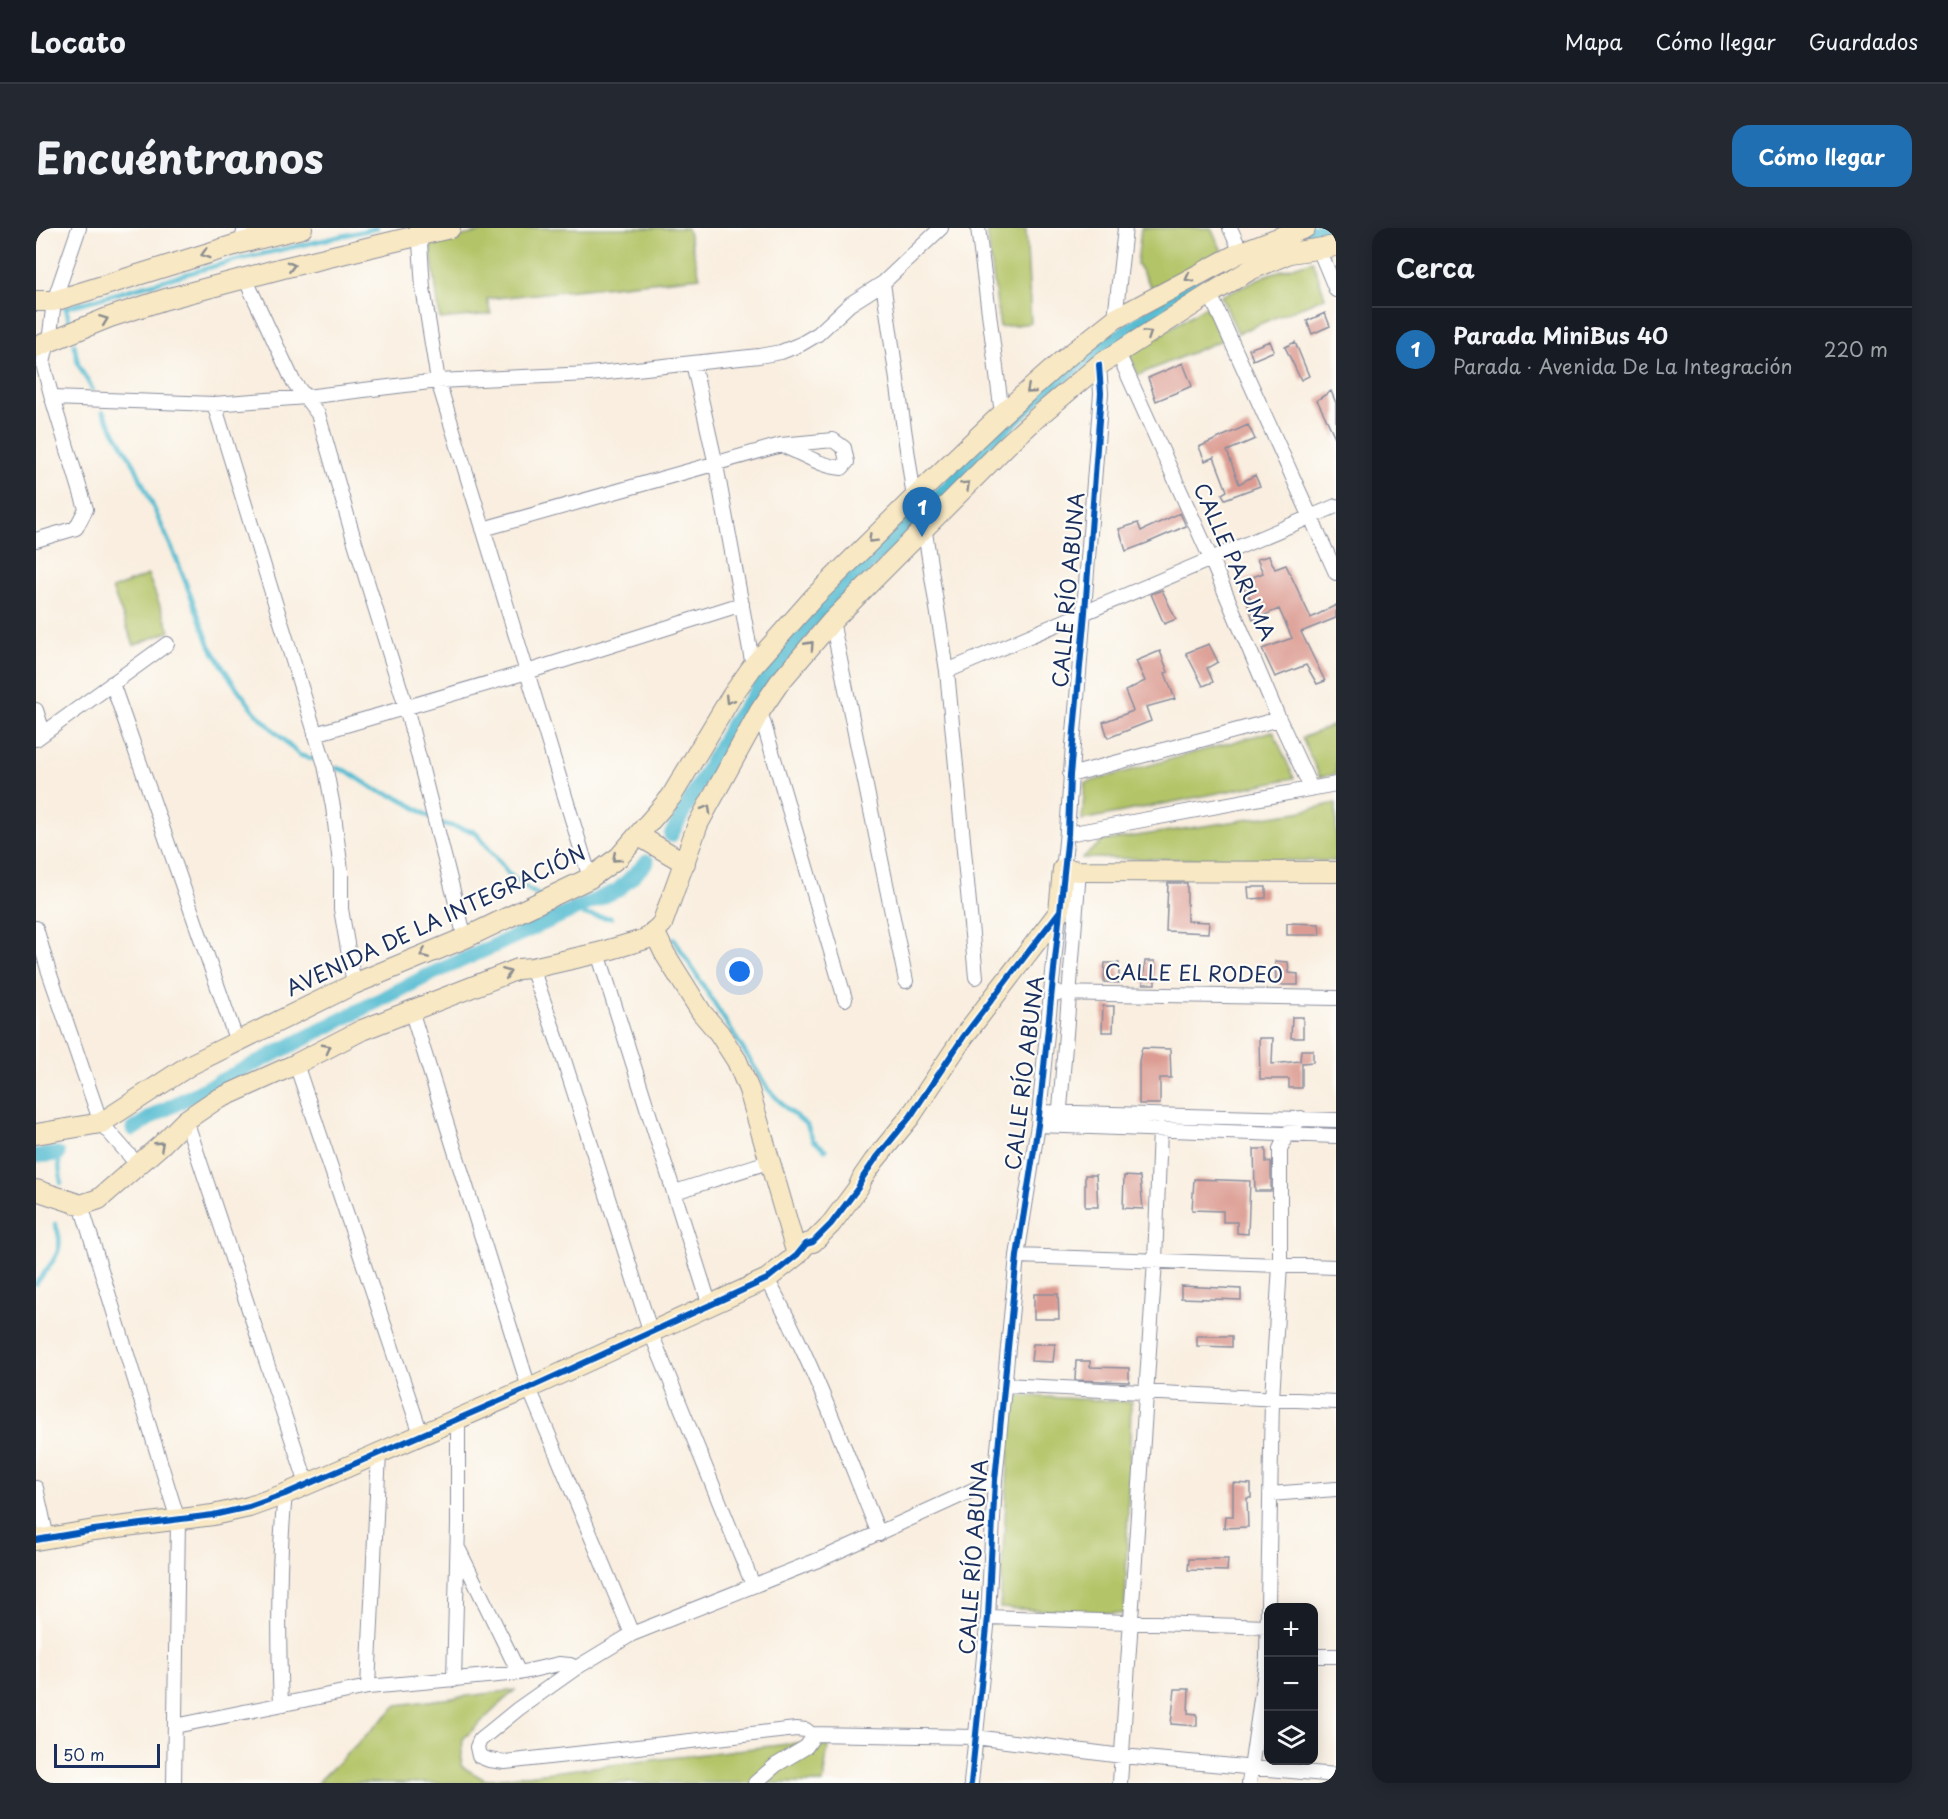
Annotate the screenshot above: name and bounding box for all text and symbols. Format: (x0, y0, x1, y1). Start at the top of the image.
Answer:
text: Locato (30, 20, 126, 63)
text: Mapa (1565, 25, 1623, 57)
text: Cómo llegar (1656, 25, 1776, 57)
text: Guardados (1809, 25, 1918, 57)
text: Encuéntranos (36, 125, 324, 188)
button: Cómo llegar (1732, 125, 1912, 187)
one-way arrow (200, 247, 211, 259)
text: Cerca (1396, 248, 1475, 287)
one-way arrow (286, 261, 296, 274)
one-way arrow (1185, 271, 1195, 282)
one-way arrow (98, 315, 109, 327)
text: Parada MiniBus 40 (1453, 318, 1668, 351)
one-way arrow (1141, 330, 1152, 341)
text: 1 (1411, 334, 1420, 364)
text: 220 m (1824, 334, 1888, 364)
text: Parada · Avenida De La Integración (1453, 351, 1793, 381)
one-way arrow (1026, 382, 1037, 393)
street label: CALLE PARUMA (1187, 477, 1285, 645)
one-way arrow (959, 482, 970, 493)
pin: 1 (902, 488, 942, 537)
street label: CALLE RÍO ABUNA (1043, 491, 1091, 689)
one-way arrow (869, 532, 880, 543)
one-way arrow (803, 641, 814, 651)
one-way arrow (725, 694, 737, 704)
one-way arrow (700, 805, 711, 815)
street label: AVENIDA DE LA INTEGRACIÓN (280, 835, 590, 1003)
one-way arrow (613, 851, 623, 862)
one-way arrow (419, 947, 430, 959)
street label: CALLE EL RODEO (1104, 954, 1284, 990)
your location (725, 957, 754, 986)
one-way arrow (501, 968, 512, 980)
street label: CALLE RÍO ABUNA (995, 974, 1051, 1172)
one-way arrow (321, 1044, 332, 1055)
one-way arrow (154, 1141, 164, 1152)
street label: CALLE RÍO ABUNA (949, 1458, 995, 1656)
map controls (1264, 1603, 1318, 1765)
button: + (1264, 1603, 1318, 1657)
button: − (1264, 1657, 1318, 1711)
button: layers (1264, 1711, 1318, 1765)
scale bar (54, 1741, 160, 1768)
text: 50 m (63, 1742, 104, 1766)

